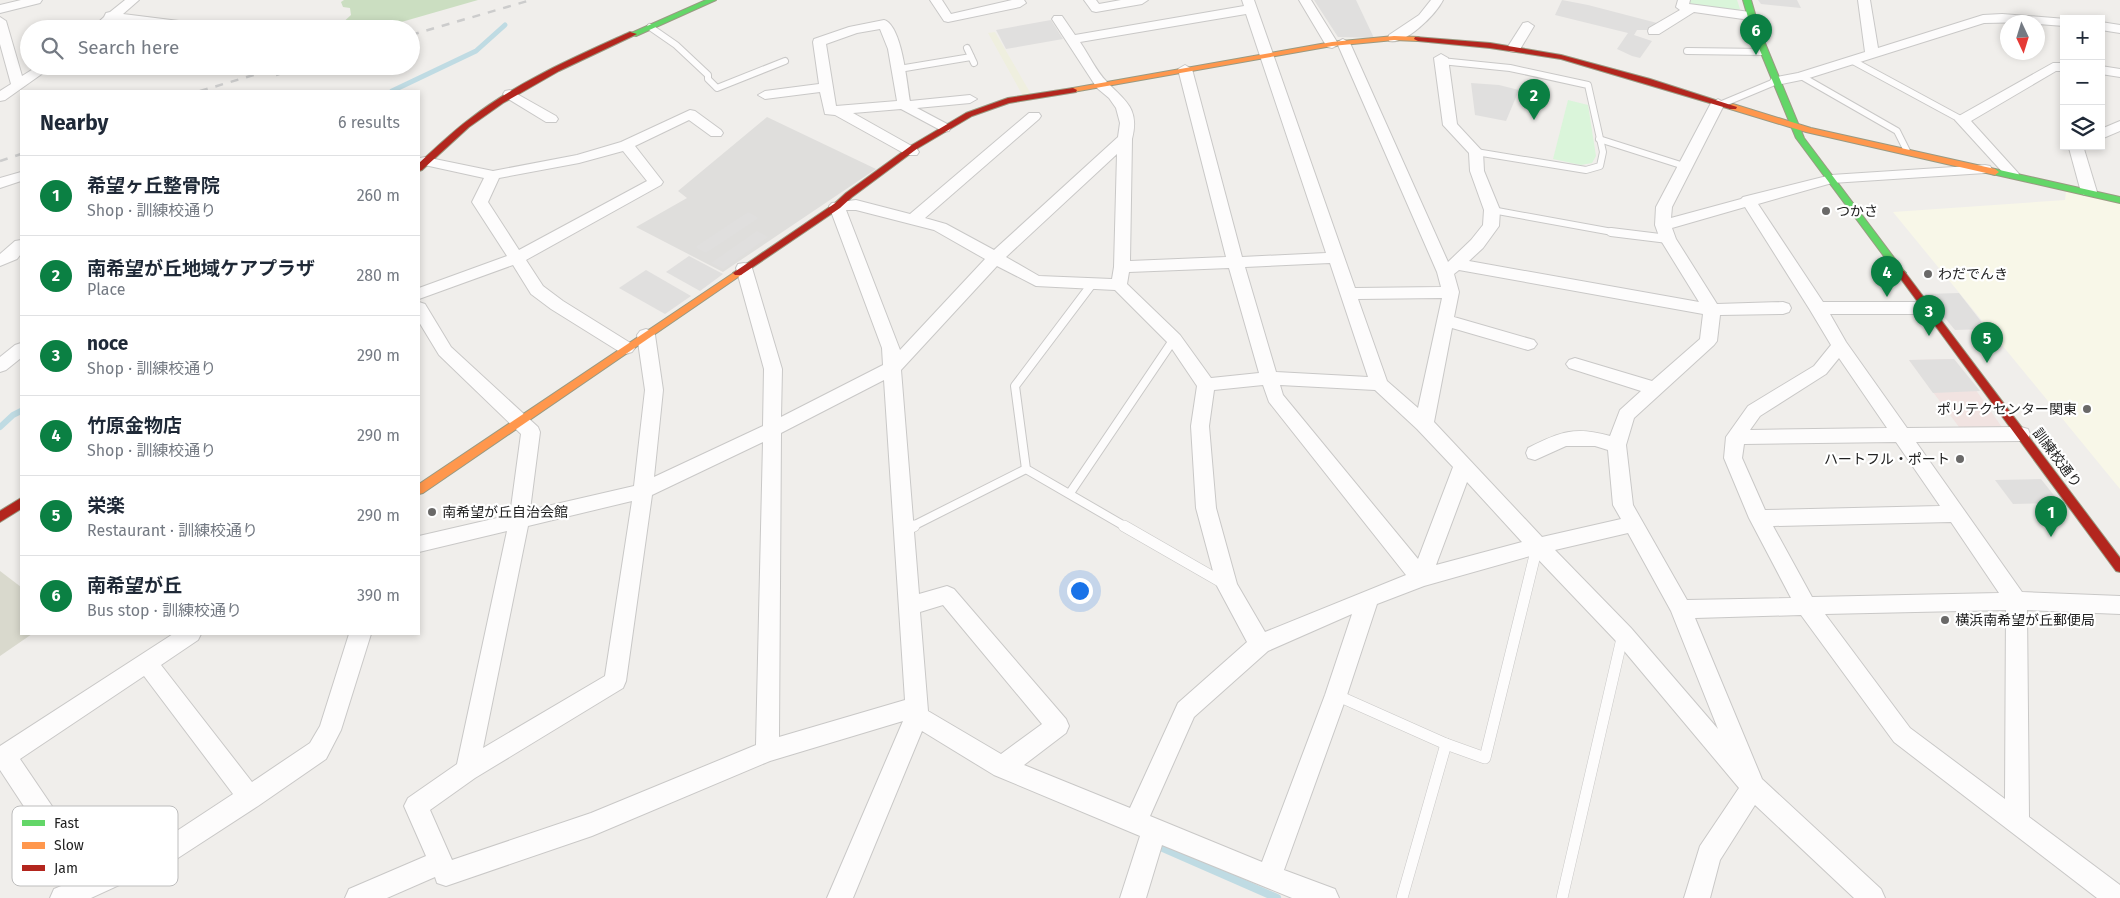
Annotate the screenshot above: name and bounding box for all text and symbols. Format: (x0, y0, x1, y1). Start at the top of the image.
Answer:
pin: 6 (1740, 14, 1772, 55)
north arrow (2000, 15, 2045, 60)
map controls (2060, 15, 2105, 150)
button: + (2060, 15, 2105, 60)
search box (20, 20, 420, 75)
icon: search (38, 34, 66, 62)
text: Search here (78, 36, 179, 59)
button: − (2060, 60, 2105, 105)
pin: 2 (1518, 79, 1550, 120)
button: layers (2060, 105, 2105, 150)
text: Nearby (40, 110, 108, 136)
text: 6 results (338, 113, 400, 132)
text: 希望ヶ丘整骨院 (87, 174, 220, 197)
text: 1 (52, 186, 60, 205)
text: 260 m (357, 186, 400, 205)
text: Shop · 訓練校通り (87, 201, 216, 220)
place label: つかさ (1836, 203, 1878, 220)
marker: つかさ (1820, 205, 1832, 217)
pin: 4 (1871, 256, 1903, 297)
text: 南希望が丘地域ケアプラザ (87, 257, 315, 280)
text: 2 (52, 266, 60, 285)
text: 280 m (356, 266, 400, 285)
place label: わだでんき (1938, 266, 2008, 283)
marker: わだでんき (1922, 268, 1934, 280)
text: Place (87, 280, 126, 299)
pin: 3 (1913, 295, 1945, 336)
pin: 5 (1971, 322, 2003, 363)
text: noce (87, 332, 128, 355)
text: 3 (52, 346, 60, 365)
text: 290 m (357, 346, 400, 365)
text: Shop · 訓練校通り (87, 359, 216, 378)
place label: ポリテクセンター関東 (1937, 401, 2077, 418)
marker: ポリテクセンター関東 (2081, 403, 2093, 415)
text: 竹原金物店 (87, 414, 182, 437)
street label: 訓練校通り (2029, 425, 2085, 491)
text: 4 (51, 426, 61, 445)
text: 290 m (357, 426, 400, 445)
text: Shop · 訓練校通り (87, 441, 216, 460)
place label: ハートフル・ポート (1824, 451, 1950, 468)
marker: ハートフル・ポート (1954, 453, 1966, 465)
text: 栄楽 (87, 494, 125, 517)
pin: 1 (2035, 496, 2067, 537)
place label: 南希望が丘自治会館 (442, 504, 568, 521)
text: 5 (52, 506, 60, 525)
text: 290 m (357, 506, 400, 525)
marker: 南希望が丘自治会館 (426, 506, 438, 518)
text: Restaurant · 訓練校通り (87, 521, 258, 540)
text: 南希望が丘 (87, 574, 182, 597)
your location (1067, 578, 1093, 604)
text: 6 (51, 586, 61, 605)
text: 390 m (357, 586, 400, 605)
text: Bus stop · 訓練校通り (87, 601, 242, 620)
place label: 横浜南希望が丘郵便局 (1955, 612, 2095, 629)
marker: 横浜南希望が丘郵便局 (1939, 614, 1951, 626)
legend (12, 806, 178, 886)
text: Fast (54, 815, 80, 832)
text: Slow (54, 837, 84, 854)
text: Jam (54, 860, 78, 877)

